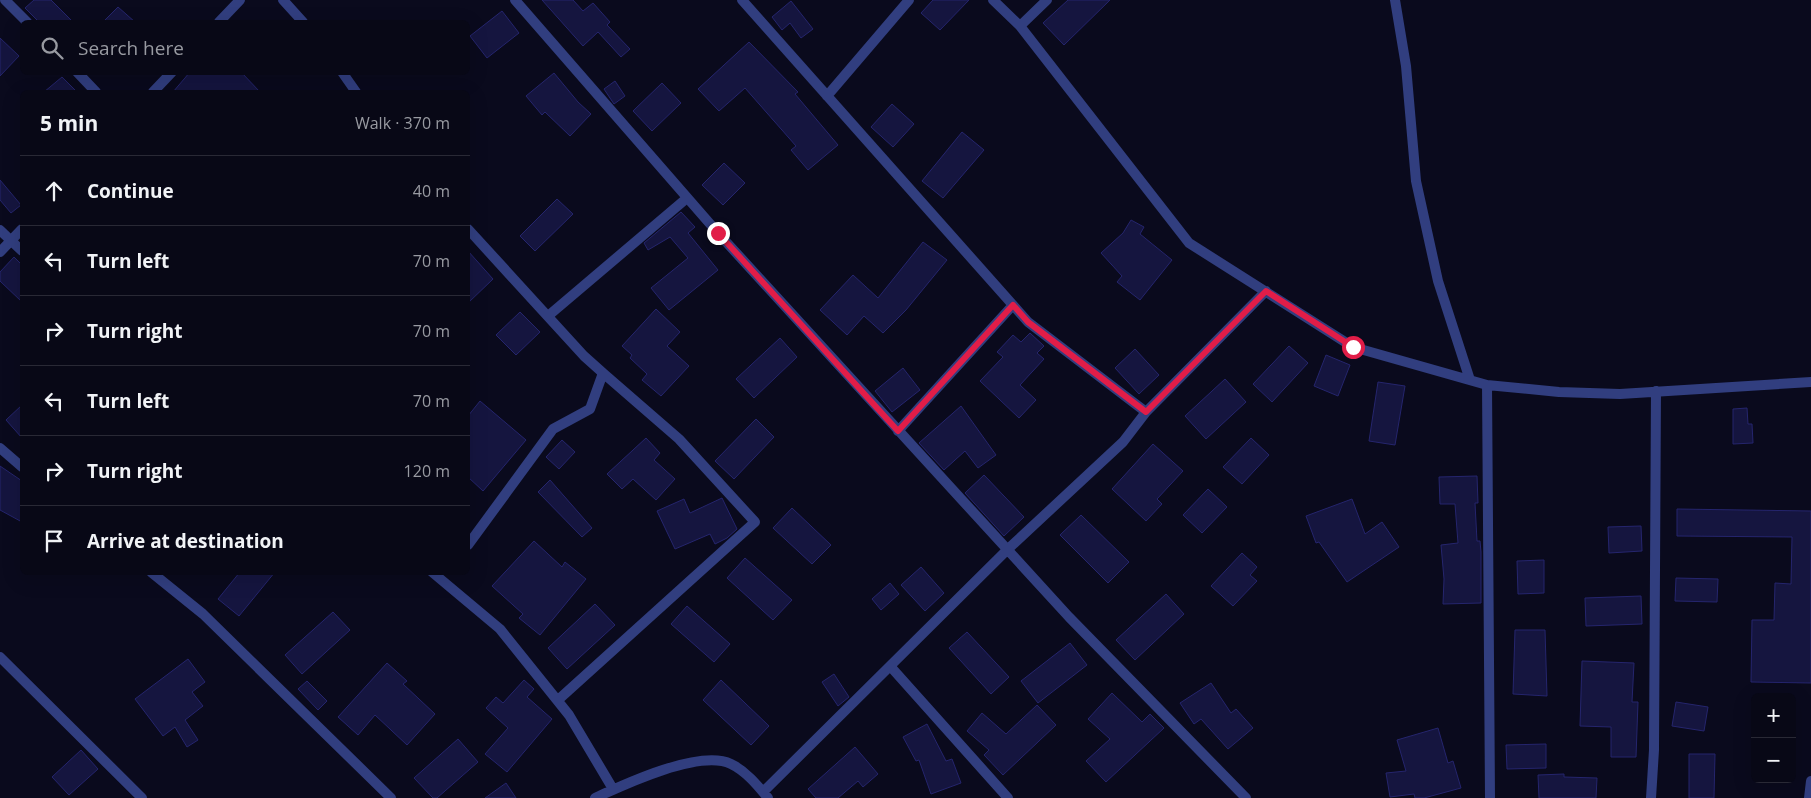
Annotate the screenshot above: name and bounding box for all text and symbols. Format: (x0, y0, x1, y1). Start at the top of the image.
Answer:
search box (20, 20, 470, 75)
icon: search (38, 34, 66, 62)
text: Search here (78, 35, 184, 61)
text: 5 min (40, 109, 98, 137)
text: Walk · 370 m (355, 112, 450, 134)
icon: ahead (40, 177, 68, 205)
text: Continue (87, 178, 174, 204)
text: 40 m (413, 180, 450, 202)
route end (707, 222, 730, 245)
icon: left (40, 247, 68, 275)
text: Turn left (87, 248, 169, 274)
text: 70 m (413, 250, 450, 272)
icon: right (40, 317, 68, 345)
text: Turn right (87, 318, 182, 344)
text: 70 m (413, 320, 450, 342)
route start (1342, 336, 1365, 359)
icon: left (40, 387, 68, 415)
text: Turn left (87, 388, 169, 414)
text: 70 m (413, 390, 450, 412)
icon: right (40, 457, 68, 485)
text: Turn right (87, 458, 182, 484)
text: 120 m (404, 460, 450, 482)
icon: arrive (40, 527, 68, 555)
text: Arrive at destination (87, 528, 284, 554)
map controls (1751, 693, 1796, 783)
button: + (1751, 693, 1796, 738)
button: − (1751, 738, 1796, 783)

